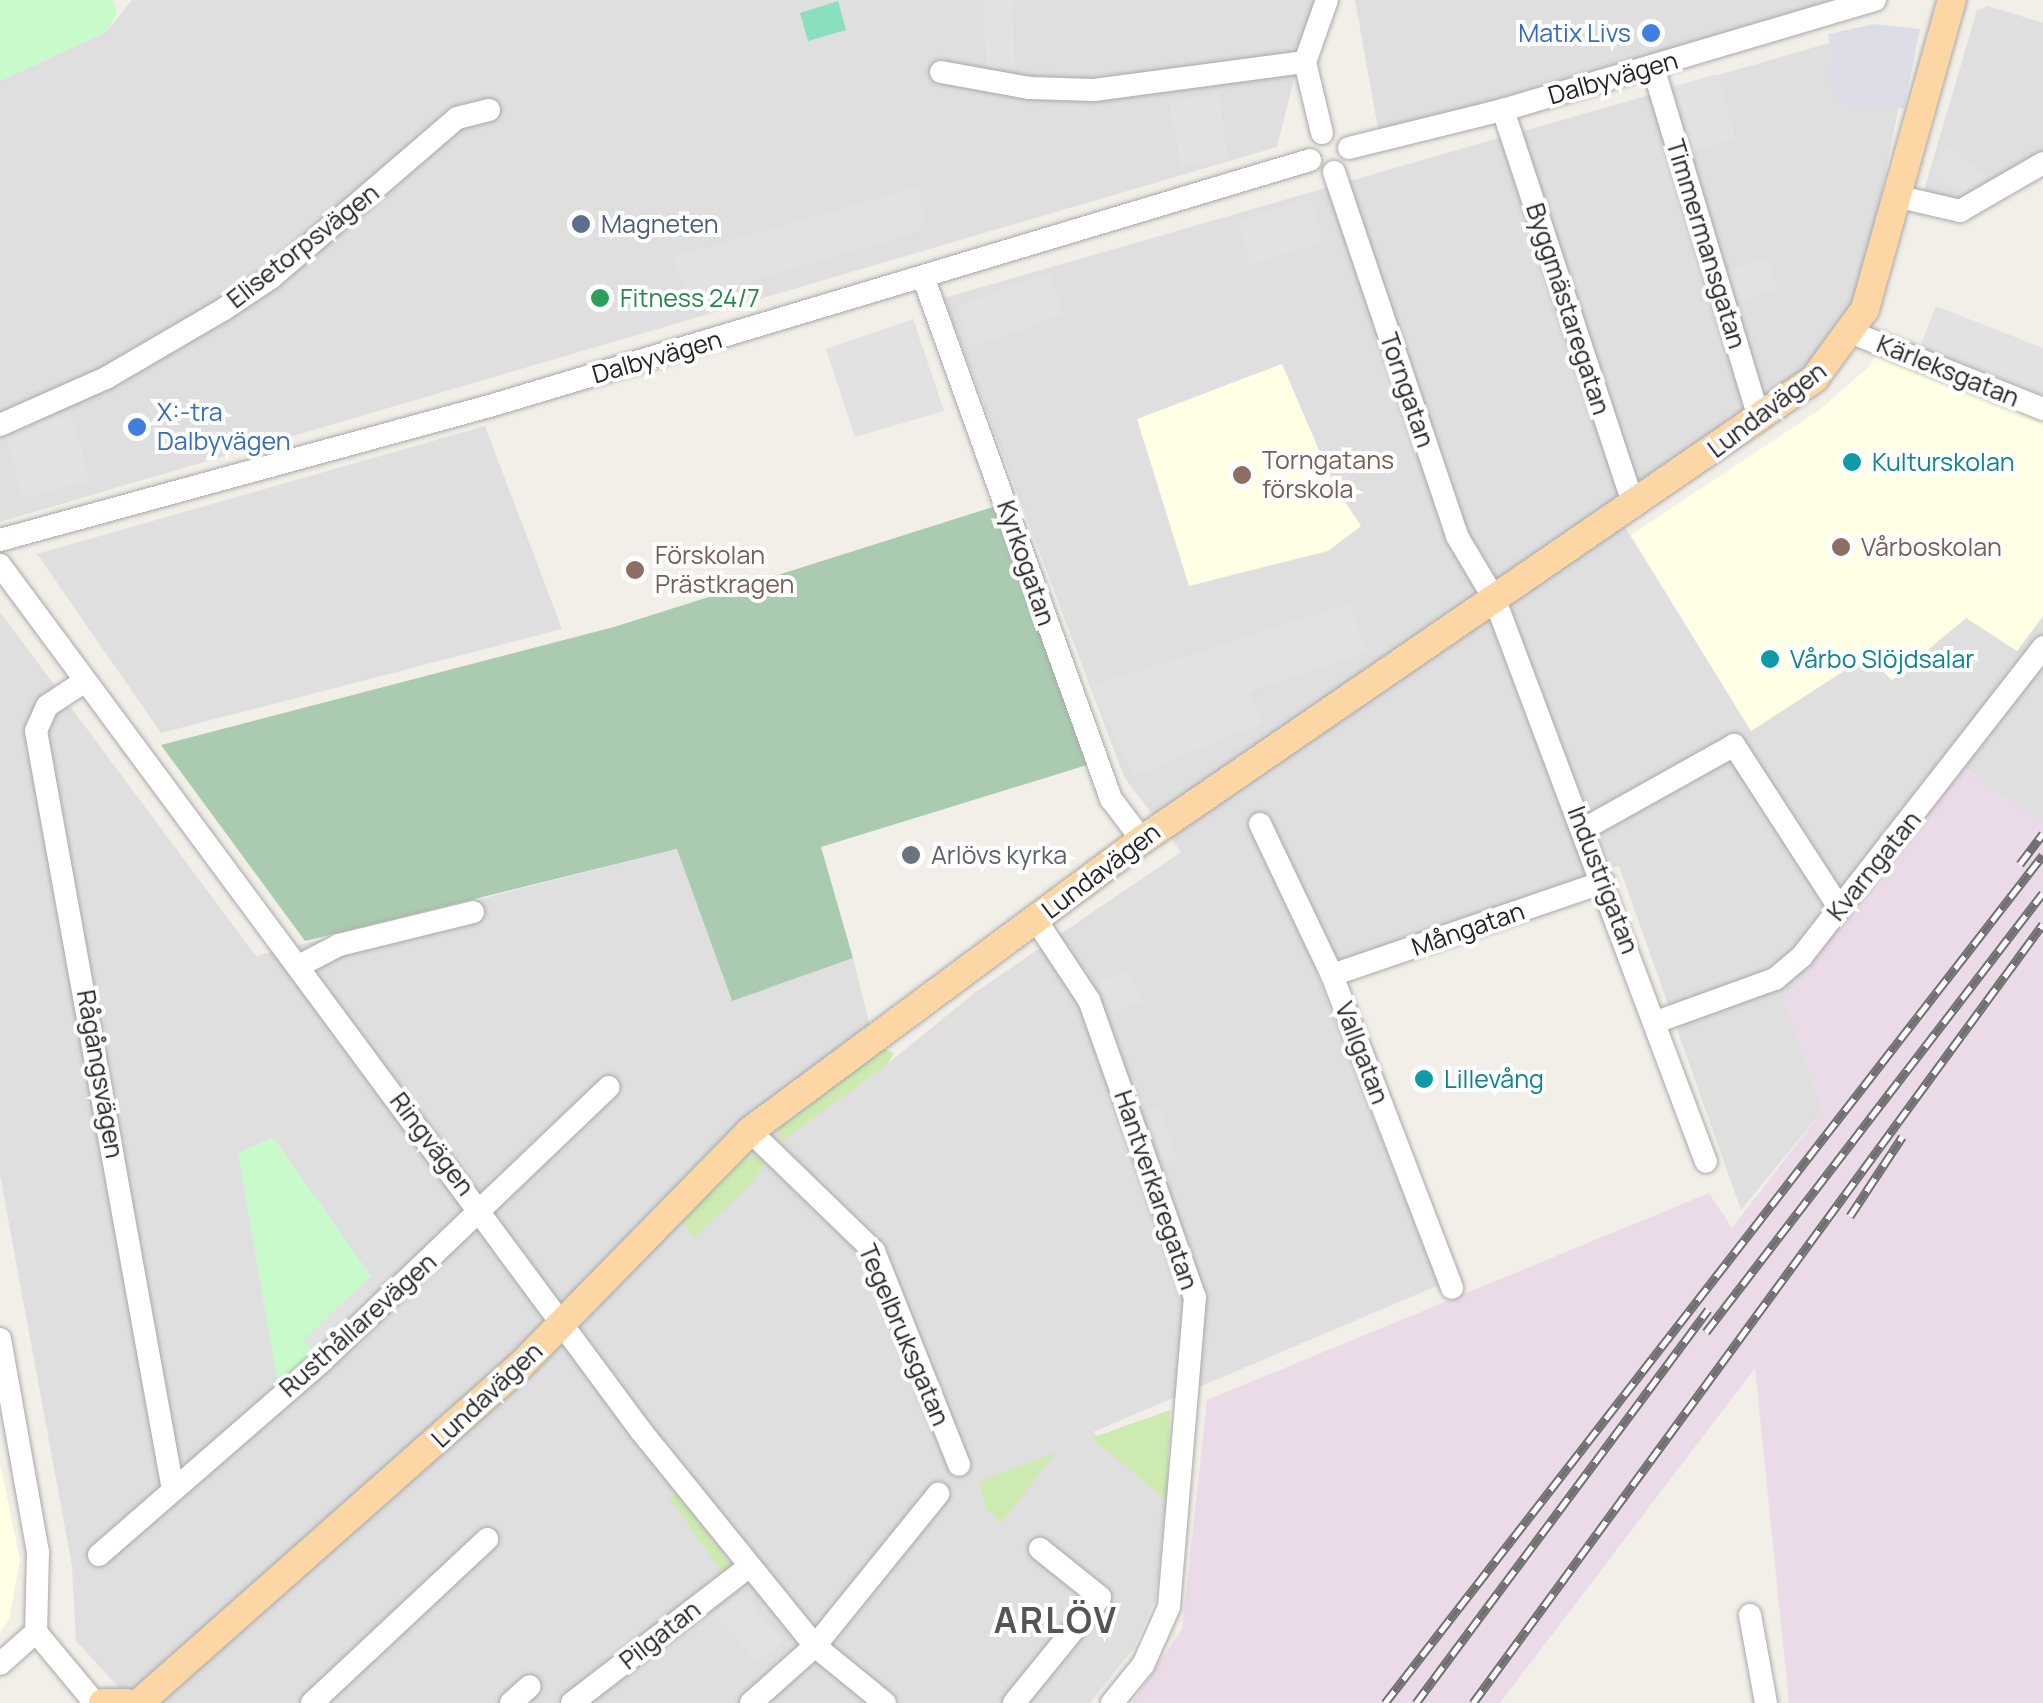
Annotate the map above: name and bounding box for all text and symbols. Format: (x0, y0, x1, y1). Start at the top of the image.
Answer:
place label: Matix Livs (1518, 18, 1631, 48)
marker: Matix Livs (1640, 22, 1662, 44)
street label: Dalbyvägen (1545, 45, 1681, 111)
street label: Timmermansgatan (1660, 136, 1752, 352)
street label: Elisetorpsvägen (221, 178, 385, 314)
street label: Byggmästaregatan (1520, 199, 1616, 419)
place label: Magneten (601, 209, 719, 239)
marker: Magneten (570, 213, 592, 235)
place label: Fitness 24/7 (620, 283, 760, 313)
marker: Fitness 24/7 (589, 287, 611, 309)
street label: Dalbyvägen (589, 324, 725, 390)
street label: Torngatan (1373, 329, 1441, 451)
street label: Kärleksgatan (1872, 329, 2024, 413)
street label: Lundavägen (1702, 356, 1832, 464)
place label: X:-tra Dalbyvägen (157, 398, 291, 457)
marker: X:-tra Dalbyvägen (126, 416, 148, 438)
place label: Torngatans förskola (1262, 446, 1394, 505)
place label: Kulturskolan (1872, 447, 2015, 477)
marker: Kulturskolan (1841, 451, 1863, 473)
marker: Torngatans förskola (1231, 464, 1253, 486)
street label: Kyrkogatan (991, 497, 1061, 629)
place label: Vårboskolan (1861, 532, 2002, 562)
marker: Vårboskolan (1830, 536, 1852, 558)
place label: Förskolan Prästkragen (655, 541, 794, 600)
marker: Förskolan Prästkragen (624, 559, 646, 581)
place label: Vårbo Slöjdsalar (1790, 644, 1974, 674)
marker: Vårbo Slöjdsalar (1759, 648, 1781, 670)
street label: Industrigatan (1561, 802, 1645, 958)
street label: Kvarngatan (1821, 805, 1927, 927)
street label: Lundavägen (1036, 817, 1166, 925)
place label: Arlövs kyrka (931, 840, 1067, 870)
marker: Arlövs kyrka (900, 844, 922, 866)
street label: Mångatan (1408, 896, 1528, 962)
street label: Rågångsvägen (70, 988, 130, 1160)
street label: Vallgatan (1329, 998, 1395, 1108)
place label: Lillevång (1444, 1064, 1544, 1094)
marker: Lillevång (1413, 1068, 1435, 1090)
street label: Hantverkaregatan (1108, 1086, 1204, 1294)
street label: Ringvägen (384, 1087, 480, 1201)
street label: Tegelbruksgatan (852, 1240, 956, 1430)
street label: Rusthållarevägen (273, 1247, 443, 1403)
street label: Lundavägen (425, 1336, 549, 1454)
street label: Pilgatan (614, 1594, 706, 1676)
district label: ARLÖV (994, 1599, 1118, 1641)

